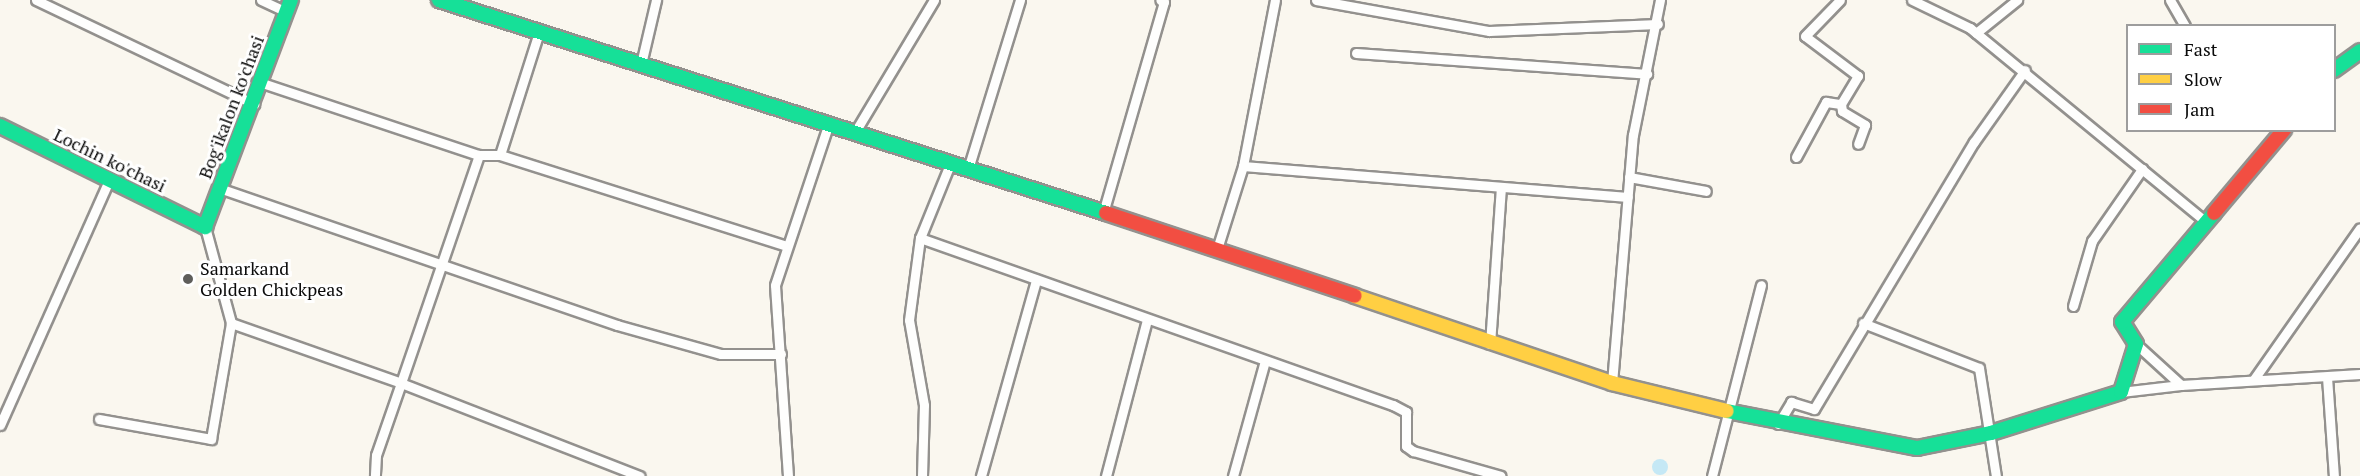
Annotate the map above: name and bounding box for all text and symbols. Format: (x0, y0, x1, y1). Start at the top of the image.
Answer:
legend (2126, 24, 2336, 132)
street label: Bog'ikalon ko'chasi (194, 32, 268, 182)
text: Fast (2184, 37, 2217, 61)
text: Slow (2184, 67, 2222, 91)
text: Jam (2184, 97, 2215, 121)
street label: Lochin ko'chasi (50, 124, 170, 196)
place label: Samarkand Golden Chickpeas (200, 258, 343, 300)
marker: Samarkand Golden Chickpeas (181, 272, 195, 286)

